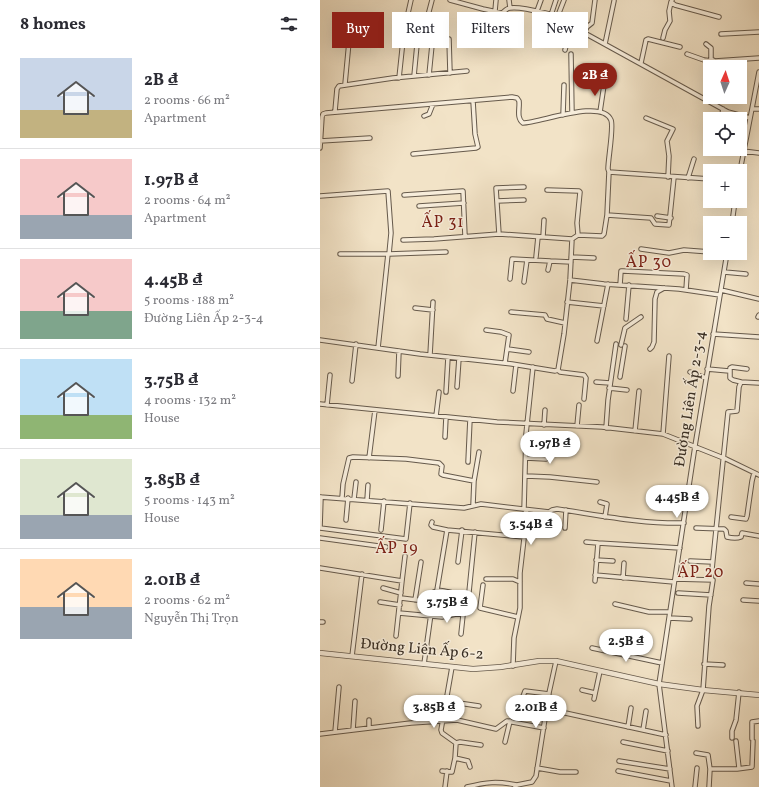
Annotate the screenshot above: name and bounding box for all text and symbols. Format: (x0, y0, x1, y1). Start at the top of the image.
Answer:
chip: Buy (332, 12, 384, 48)
chip: Rent (392, 12, 449, 48)
chip: Filters (457, 12, 524, 48)
chip: New (532, 12, 588, 48)
text: 8 homes (20, 13, 86, 36)
icon: filters (278, 13, 300, 35)
north arrow (703, 60, 747, 104)
map controls (703, 60, 747, 260)
pin: 2B ₫ (571, 63, 619, 97)
text: 2B ₫ (582, 67, 608, 85)
text: 2B ₫ (144, 69, 178, 92)
icon: home (52, 74, 100, 122)
text: 2 rooms · 66 m² (144, 92, 230, 110)
text: Apartment (144, 110, 207, 128)
button: locate (703, 112, 747, 156)
button: + (703, 164, 747, 208)
text: 1.97B ₫ (144, 169, 198, 192)
icon: home (52, 175, 100, 223)
text: 2 rooms · 64 m² (144, 192, 231, 210)
text: Apartment (144, 210, 207, 228)
district label: ẤP 31 (421, 210, 465, 234)
button: − (703, 216, 747, 260)
district label: ẤP 30 (626, 250, 672, 274)
text: 4.45B ₫ (144, 269, 203, 292)
icon: home (52, 275, 100, 323)
text: 5 rooms · 188 m² (144, 292, 234, 310)
text: Đường Liên Ấp 2-3-4 (144, 310, 263, 328)
street label: Đường Liên Ấp 2-3-4 (669, 329, 712, 469)
text: 3.75B ₫ (144, 369, 198, 392)
icon: home (52, 375, 100, 423)
text: 4 rooms · 132 m² (144, 392, 236, 410)
text: House (144, 410, 180, 428)
pin: 1.97B ₫ (513, 431, 587, 465)
text: 1.97B ₫ (529, 435, 571, 453)
text: 3.85B ₫ (144, 469, 200, 492)
icon: home (52, 475, 100, 523)
pin: 4.45B ₫ (640, 485, 714, 519)
text: 4.45B ₫ (655, 489, 699, 507)
text: 5 rooms · 143 m² (144, 492, 235, 510)
text: House (144, 510, 180, 528)
pin: 3.54B ₫ (494, 512, 568, 546)
text: 3.54B ₫ (509, 516, 553, 534)
district label: ẤP 19 (375, 536, 419, 560)
district label: ẤP 20 (678, 560, 724, 584)
text: 2.01B ₫ (144, 569, 200, 592)
icon: home (52, 575, 100, 623)
pin: 3.75B ₫ (410, 590, 484, 624)
text: 2 rooms · 62 m² (144, 592, 230, 610)
text: 3.75B ₫ (426, 594, 468, 612)
text: Nguyễn Thị Trọn (144, 610, 239, 628)
pin: 2.5B ₫ (593, 629, 659, 663)
street label: Đường Liên Ấp 6-2 (359, 633, 485, 666)
text: 2.5B ₫ (608, 633, 644, 651)
pin: 3.85B ₫ (397, 695, 471, 729)
pin: 2.01B ₫ (499, 695, 573, 729)
text: 3.85B ₫ (413, 699, 455, 717)
text: 2.01B ₫ (515, 699, 557, 717)

